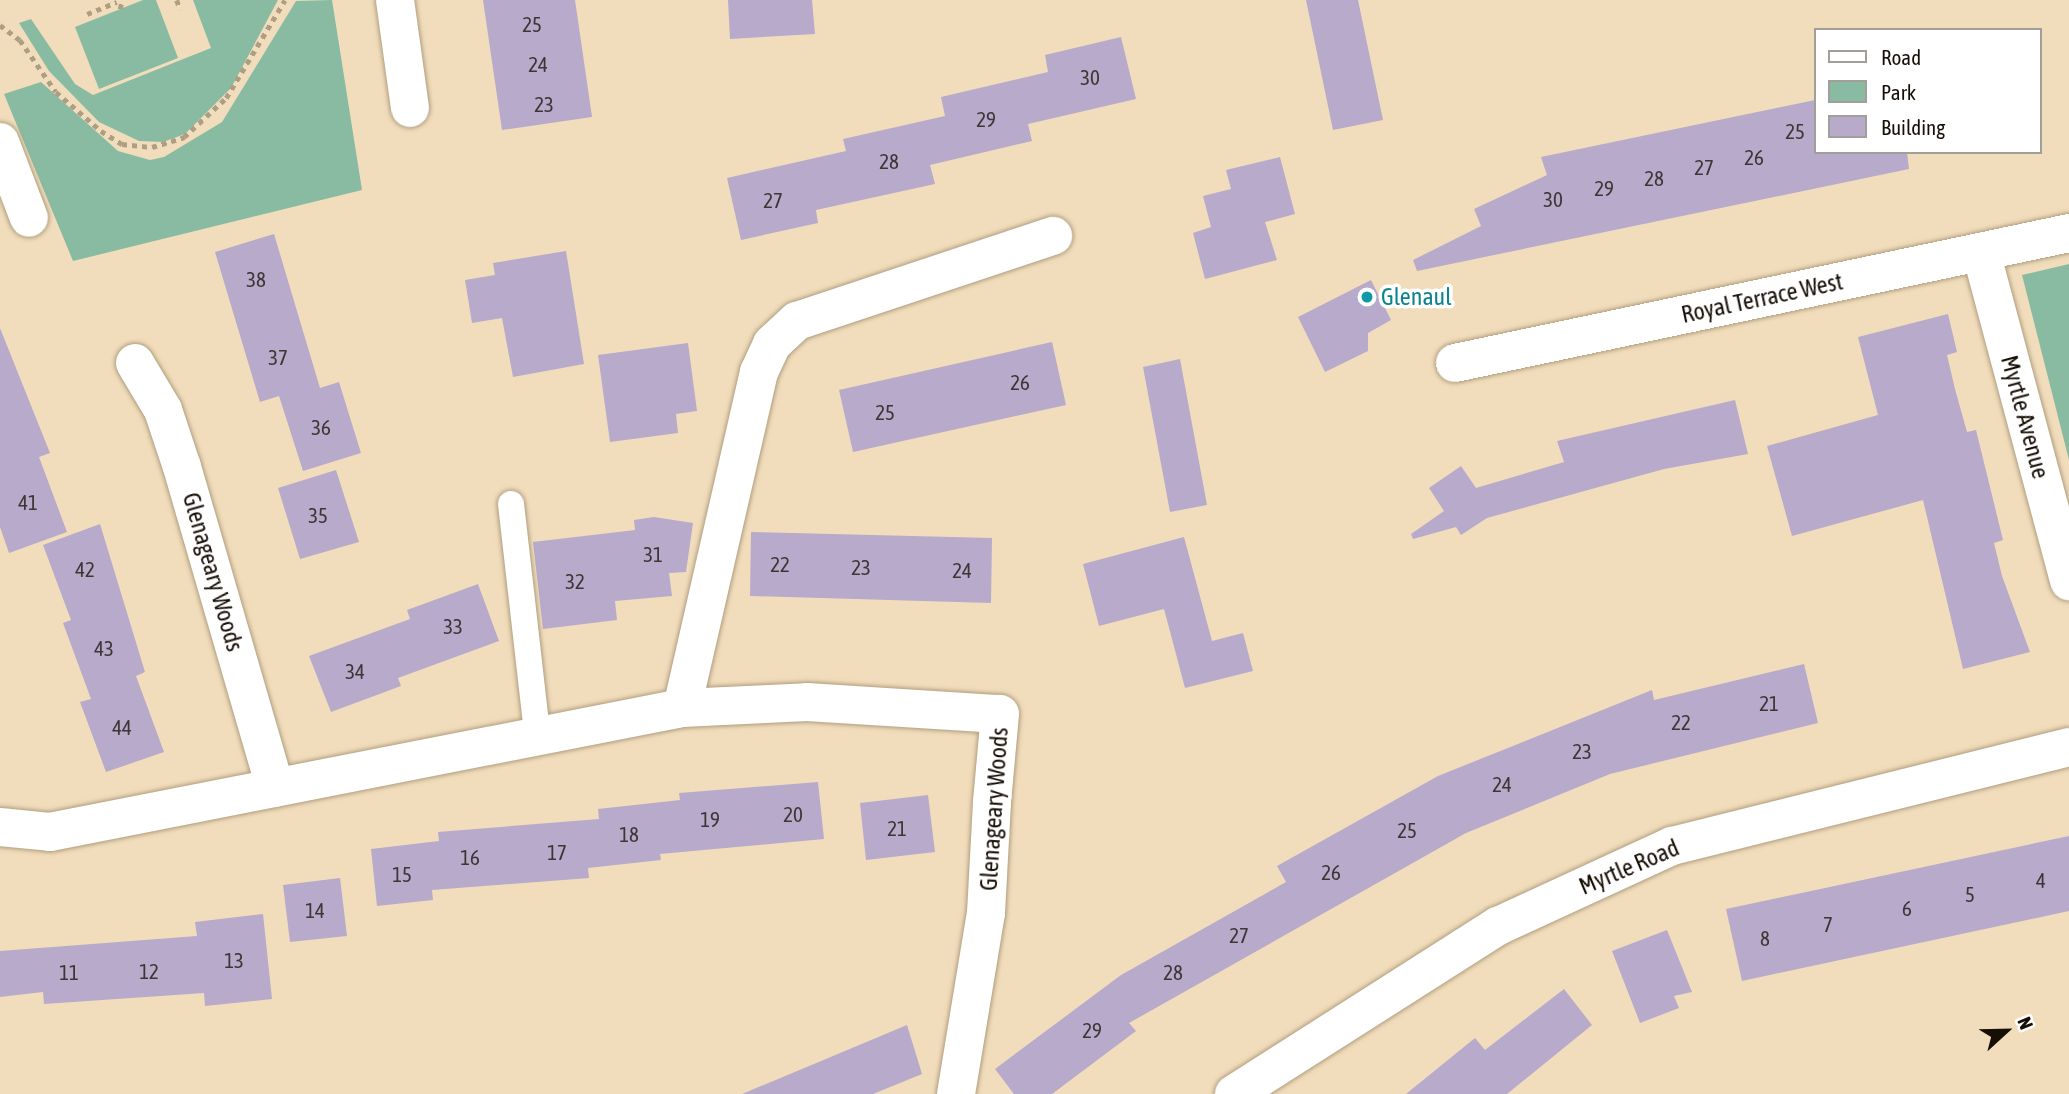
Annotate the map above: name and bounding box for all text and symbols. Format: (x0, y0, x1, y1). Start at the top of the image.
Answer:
house number: 25 (522, 11, 542, 37)
legend (1814, 28, 2041, 154)
text: Road (1881, 45, 1921, 69)
house number: 24 (528, 51, 548, 77)
house number: 30 (1080, 64, 1100, 90)
text: Park (1881, 80, 1916, 104)
house number: 23 (534, 91, 554, 117)
house number: 29 (976, 106, 996, 132)
text: Building (1881, 115, 1945, 139)
house number: 25 (1785, 118, 1805, 144)
house number: 26 (1744, 144, 1764, 170)
house number: 28 (879, 148, 899, 174)
house number: 27 (1694, 154, 1714, 180)
house number: 28 (1644, 165, 1664, 191)
house number: 29 (1594, 175, 1614, 201)
house number: 30 (1543, 186, 1563, 212)
house number: 27 (763, 187, 783, 213)
house number: 38 (246, 266, 266, 292)
street label: Royal Terrace West (1679, 267, 1845, 329)
place label: Glenaul (1381, 283, 1451, 311)
marker: Glenaul (1359, 289, 1375, 305)
house number: 37 (268, 344, 288, 370)
street label: Myrtle Avenue (1995, 352, 2055, 482)
house number: 26 (1010, 369, 1030, 395)
house number: 25 (875, 399, 895, 425)
house number: 36 (311, 414, 331, 440)
house number: 41 (18, 489, 38, 515)
street label: Glenageary Woods (177, 489, 249, 655)
house number: 35 (308, 502, 328, 528)
house number: 31 (643, 541, 663, 567)
house number: 22 (770, 551, 790, 577)
house number: 23 (851, 554, 871, 580)
house number: 42 (75, 556, 95, 582)
house number: 24 (952, 557, 972, 583)
house number: 32 (565, 568, 585, 594)
house number: 33 (443, 613, 463, 639)
house number: 43 (94, 635, 114, 661)
house number: 34 (345, 658, 365, 684)
house number: 21 (1759, 690, 1779, 716)
house number: 22 (1671, 709, 1691, 735)
house number: 44 (112, 714, 132, 740)
street label: Glenageary Woods (974, 726, 1014, 892)
house number: 23 (1572, 738, 1592, 764)
house number: 24 (1492, 771, 1512, 797)
house number: 20 (783, 801, 803, 827)
house number: 19 (700, 806, 720, 832)
house number: 21 (887, 815, 907, 841)
house number: 25 (1397, 817, 1417, 843)
house number: 18 (619, 821, 639, 847)
street label: Myrtle Road (1575, 833, 1683, 901)
house number: 17 (547, 839, 567, 865)
house number: 16 (460, 844, 480, 870)
house number: 26 (1321, 859, 1341, 885)
house number: 15 (392, 861, 412, 887)
house number: 4 (2036, 867, 2046, 893)
house number: 5 (1965, 881, 1975, 907)
house number: 6 (1902, 895, 1912, 921)
house number: 14 (305, 897, 325, 923)
house number: 7 (1823, 911, 1833, 937)
house number: 27 (1229, 922, 1249, 948)
house number: 8 (1760, 925, 1770, 951)
house number: 13 (224, 947, 244, 973)
house number: 12 (139, 958, 159, 984)
house number: 11 (59, 959, 79, 985)
house number: 28 (1163, 959, 1183, 985)
north arrow (1971, 996, 2041, 1066)
text: N (2013, 1014, 2038, 1032)
house number: 29 (1082, 1017, 1102, 1043)

